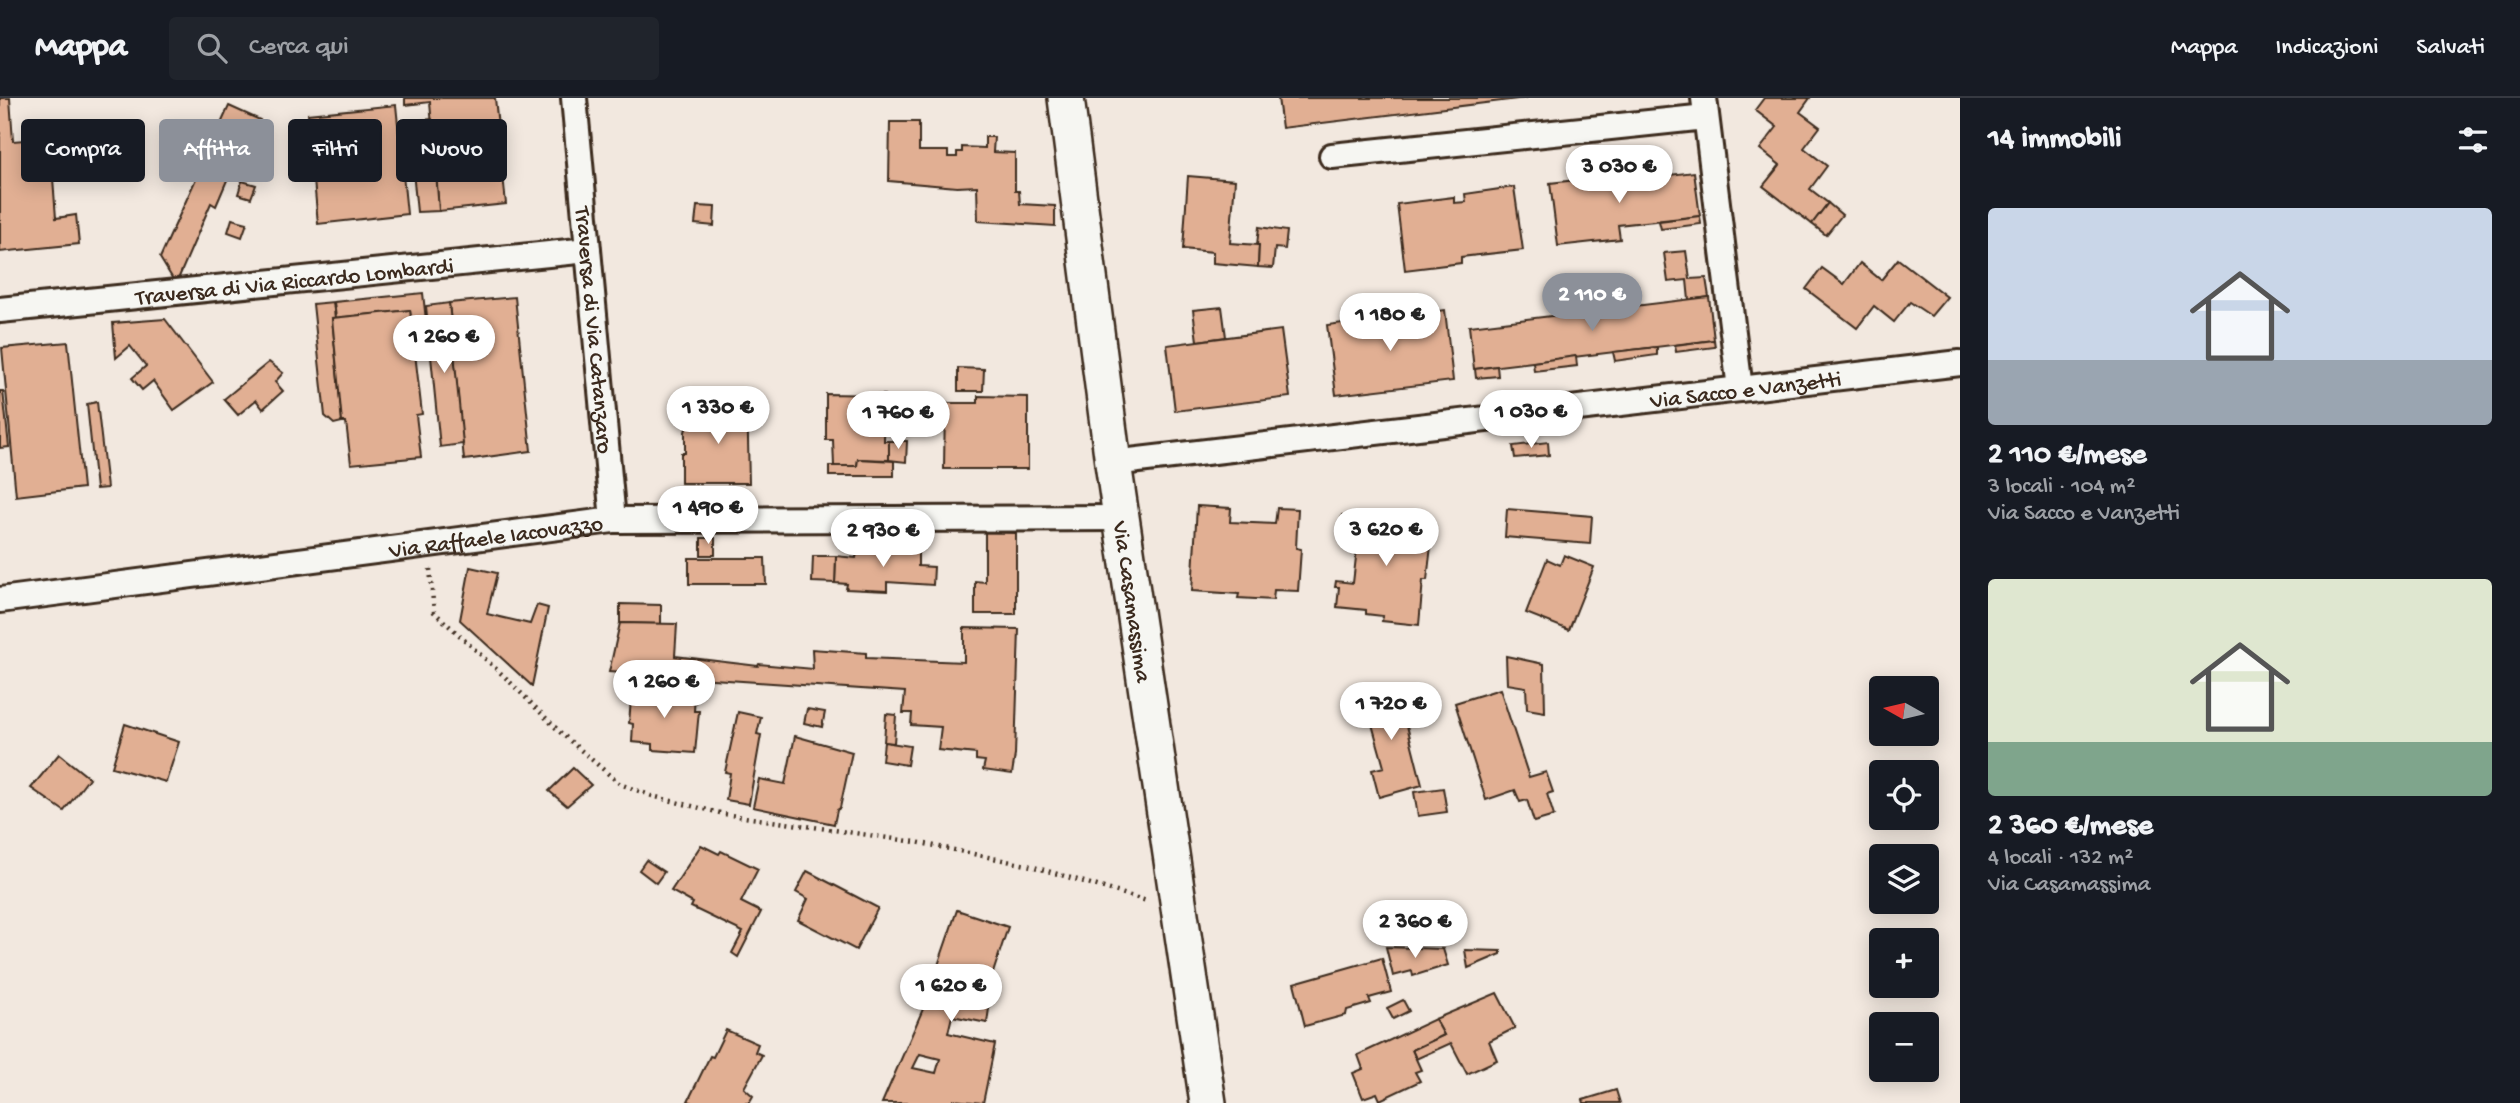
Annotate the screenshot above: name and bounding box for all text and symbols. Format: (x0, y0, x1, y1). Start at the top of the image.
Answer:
search box (169, 17, 659, 80)
text: Mappa (35, 29, 127, 67)
icon: search (193, 29, 231, 67)
text: Cerca qui (249, 33, 349, 64)
text: Mappa (2171, 34, 2238, 63)
text: Indicazioni (2276, 34, 2378, 63)
text: Salvati (2416, 34, 2485, 63)
chip: Compra (21, 119, 145, 182)
chip: Affitta (159, 119, 274, 182)
chip: Filtri (288, 119, 382, 182)
chip: Nuovo (396, 119, 507, 182)
icon: filters (2454, 121, 2492, 159)
text: 14 immobili (1988, 123, 2122, 158)
pin: 3 030 € (1554, 146, 1684, 205)
text: 3 030 € (1582, 154, 1656, 181)
street label: Traversa di Via Catanzaro (567, 204, 617, 455)
icon: home (2177, 253, 2303, 379)
street label: Traversa di Via Riccardo Lombardi (133, 254, 455, 313)
pin: 2 110 € (1527, 274, 1657, 333)
text: 2 110 € (1558, 282, 1626, 309)
pin: 1 180 € (1325, 294, 1455, 353)
text: 1 180 € (1356, 302, 1424, 329)
pin: 1 260 € (379, 316, 509, 375)
text: 1 260 € (409, 324, 479, 351)
street label: Via Sacco e Vanzetti (1648, 367, 1843, 417)
pin: 1 330 € (653, 386, 783, 446)
pin: 1 030 € (1466, 390, 1596, 450)
pin: 1 760 € (833, 392, 963, 451)
text: 1 330 € (683, 395, 753, 422)
text: 1 030 € (1495, 399, 1567, 426)
text: 1 760 € (863, 400, 933, 427)
text: 2 110 €/mese (1988, 439, 2147, 474)
text: 3 locali · 104 m² (1988, 474, 2135, 501)
pin: 1 490 € (643, 486, 773, 546)
text: 1 490 € (673, 495, 743, 522)
text: Via Sacco e Vanzetti (1988, 501, 2180, 528)
pin: 3 620 € (1321, 508, 1451, 568)
pin: 2 930 € (818, 510, 948, 569)
street label: Via Raffaele Iacovazzo (387, 511, 605, 566)
text: 3 620 € (1350, 517, 1422, 544)
text: 2 930 € (847, 518, 919, 545)
street label: Via Casamassima (1105, 519, 1156, 686)
icon: home (2177, 624, 2303, 750)
pin: 1 260 € (599, 660, 729, 720)
text: 1 260 € (629, 669, 699, 696)
north arrow (1869, 676, 1939, 746)
map controls (1869, 676, 1939, 1082)
pin: 1 720 € (1326, 682, 1456, 742)
text: 1 720 € (1356, 691, 1426, 718)
button: locate (1869, 760, 1939, 830)
text: 2 360 €/mese (1988, 810, 2153, 845)
button: layers (1869, 844, 1939, 914)
text: 4 locali · 132 m² (1988, 845, 2133, 872)
text: Via Casamassima (1988, 872, 2151, 899)
pin: 2 360 € (1350, 900, 1480, 960)
text: 2 360 € (1379, 909, 1451, 936)
button: + (1869, 928, 1939, 998)
pin: 1 620 € (886, 964, 1016, 1024)
text: 1 620 € (916, 973, 986, 1000)
button: − (1869, 1012, 1939, 1082)

